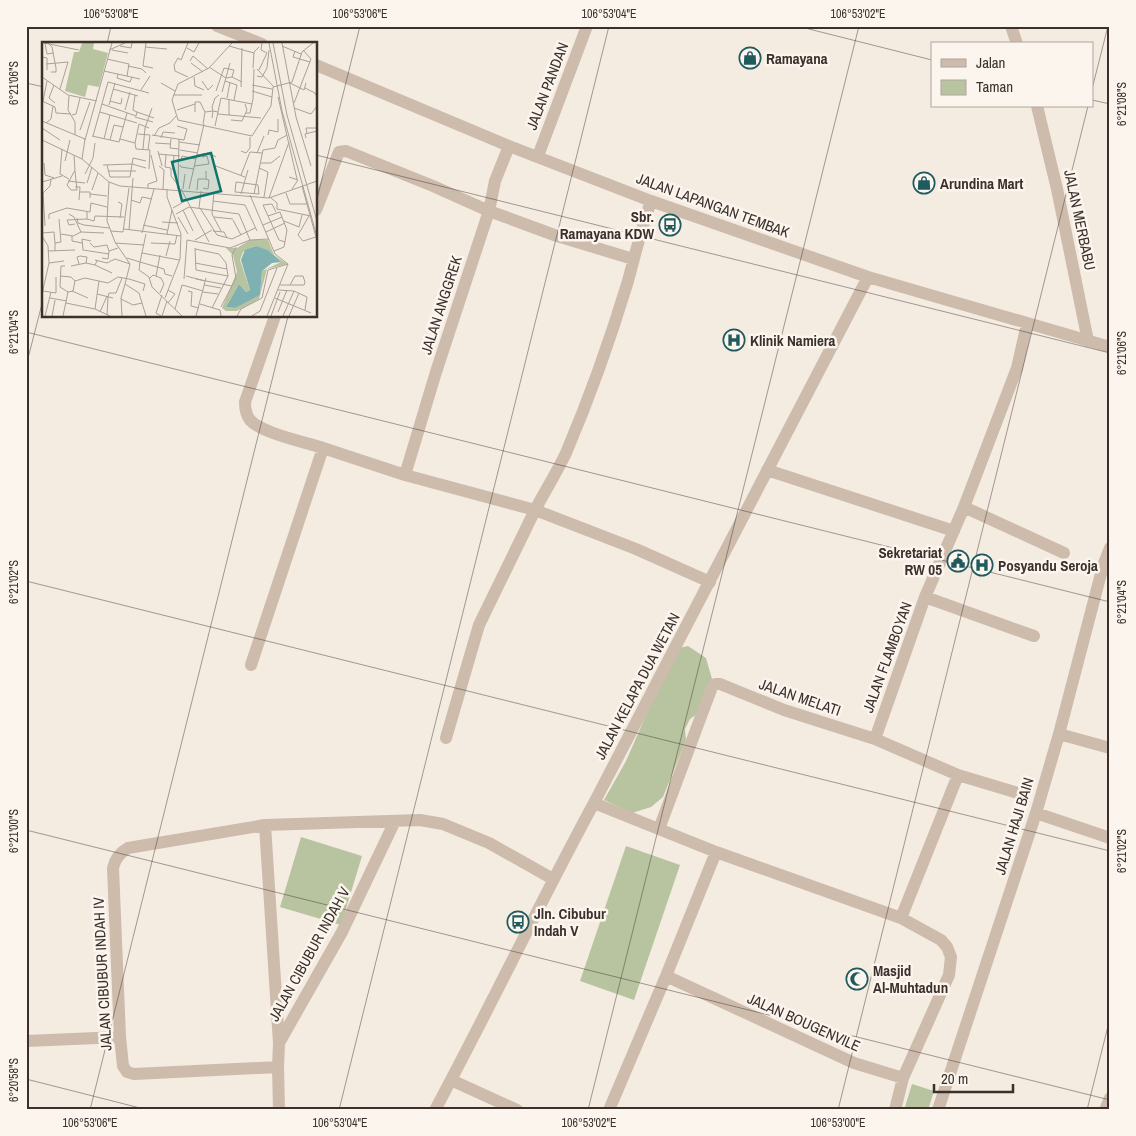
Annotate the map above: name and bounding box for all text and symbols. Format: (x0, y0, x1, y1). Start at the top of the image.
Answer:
text: 106°53'08"E (83, 6, 139, 22)
text: 106°53'06"E (332, 6, 388, 22)
text: 106°53'04"E (581, 6, 637, 22)
text: 106°53'02"E (830, 6, 886, 22)
street label: JALAN PANDAN (521, 39, 573, 133)
inset map (42, 42, 318, 318)
legend (931, 42, 1094, 108)
shop icon: Ramayana (738, 46, 762, 70)
place label: Ramayana (766, 48, 828, 69)
text: Jalan (976, 52, 1005, 73)
text: 6°21'06"S (6, 61, 22, 105)
text: Taman (976, 76, 1013, 97)
text: 6°21'08"S (1114, 82, 1130, 126)
street label: JALAN LAPANGAN TEMBAK (633, 167, 793, 243)
street label: JALAN MERBABU (1059, 168, 1101, 272)
shop icon: Arundina Mart (912, 171, 936, 195)
place label: Arundina Mart (940, 173, 1023, 194)
place label: Sbr. Ramayana KDW (560, 206, 654, 244)
bus stop icon: Sbr. Ramayana KDW (658, 213, 682, 237)
street label: JALAN ANGGREK (415, 252, 467, 357)
text: 6°21'04"S (6, 310, 22, 354)
hospital icon: Klinik Namiera (722, 328, 746, 352)
place label: Klinik Namiera (750, 330, 836, 351)
text: 6°21'06"S (1114, 331, 1130, 375)
place label: Sekretariat RW 05 (878, 542, 942, 580)
public building icon: Sekretariat RW 05 (946, 549, 970, 573)
hospital icon: Posyandu Seroja (970, 553, 994, 577)
place label: Posyandu Seroja (998, 555, 1098, 576)
text: 6°21'02"S (6, 560, 22, 604)
text: 6°21'04"S (1114, 580, 1130, 624)
street label: JALAN FLAMBOYAN (857, 599, 917, 715)
street label: JALAN KELAPA DUA WETAN (589, 609, 685, 763)
street label: JALAN MELATI (756, 673, 844, 721)
street label: JALAN HAJI BAIN (989, 775, 1039, 877)
text: 6°21'00"S (6, 809, 22, 853)
text: 6°21'02"S (1114, 829, 1130, 873)
street label: JALAN CIBUBUR INDAH V (263, 882, 355, 1025)
street label: JALAN CIBUBUR INDAH IV (87, 896, 117, 1051)
place label: Jln. Cibubur Indah V (534, 903, 606, 941)
bus stop icon: Jln. Cibubur Indah V (506, 910, 530, 934)
place label: Masjid Al-Muhtadun (873, 960, 948, 998)
mosque icon: Masjid Al-Muhtadun (845, 967, 869, 991)
street label: JALAN BOUGENVILE (744, 988, 864, 1056)
text: 6°20'58"S (6, 1058, 22, 1102)
scale bar (934, 1061, 1012, 1093)
text: 20 m (941, 1068, 968, 1089)
text: 106°53'06"E (62, 1115, 118, 1131)
text: 106°53'04"E (312, 1115, 368, 1131)
text: 106°53'02"E (561, 1115, 617, 1131)
text: 106°53'00"E (810, 1115, 866, 1131)

